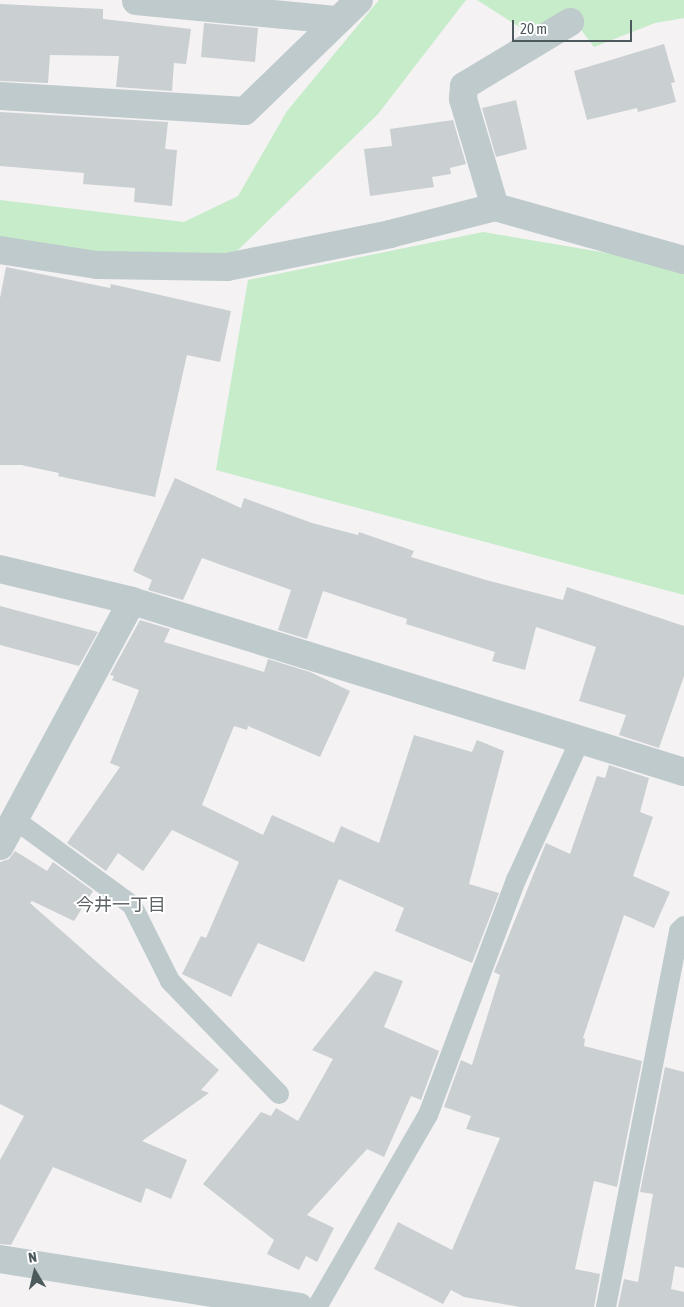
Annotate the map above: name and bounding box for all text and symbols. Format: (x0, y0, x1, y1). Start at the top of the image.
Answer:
scale bar (514, 10, 634, 42)
text: 20 m (520, 20, 547, 37)
district label: 今井一丁目 (76, 894, 166, 916)
north arrow (10, 1247, 60, 1297)
text: N (27, 1249, 38, 1266)

